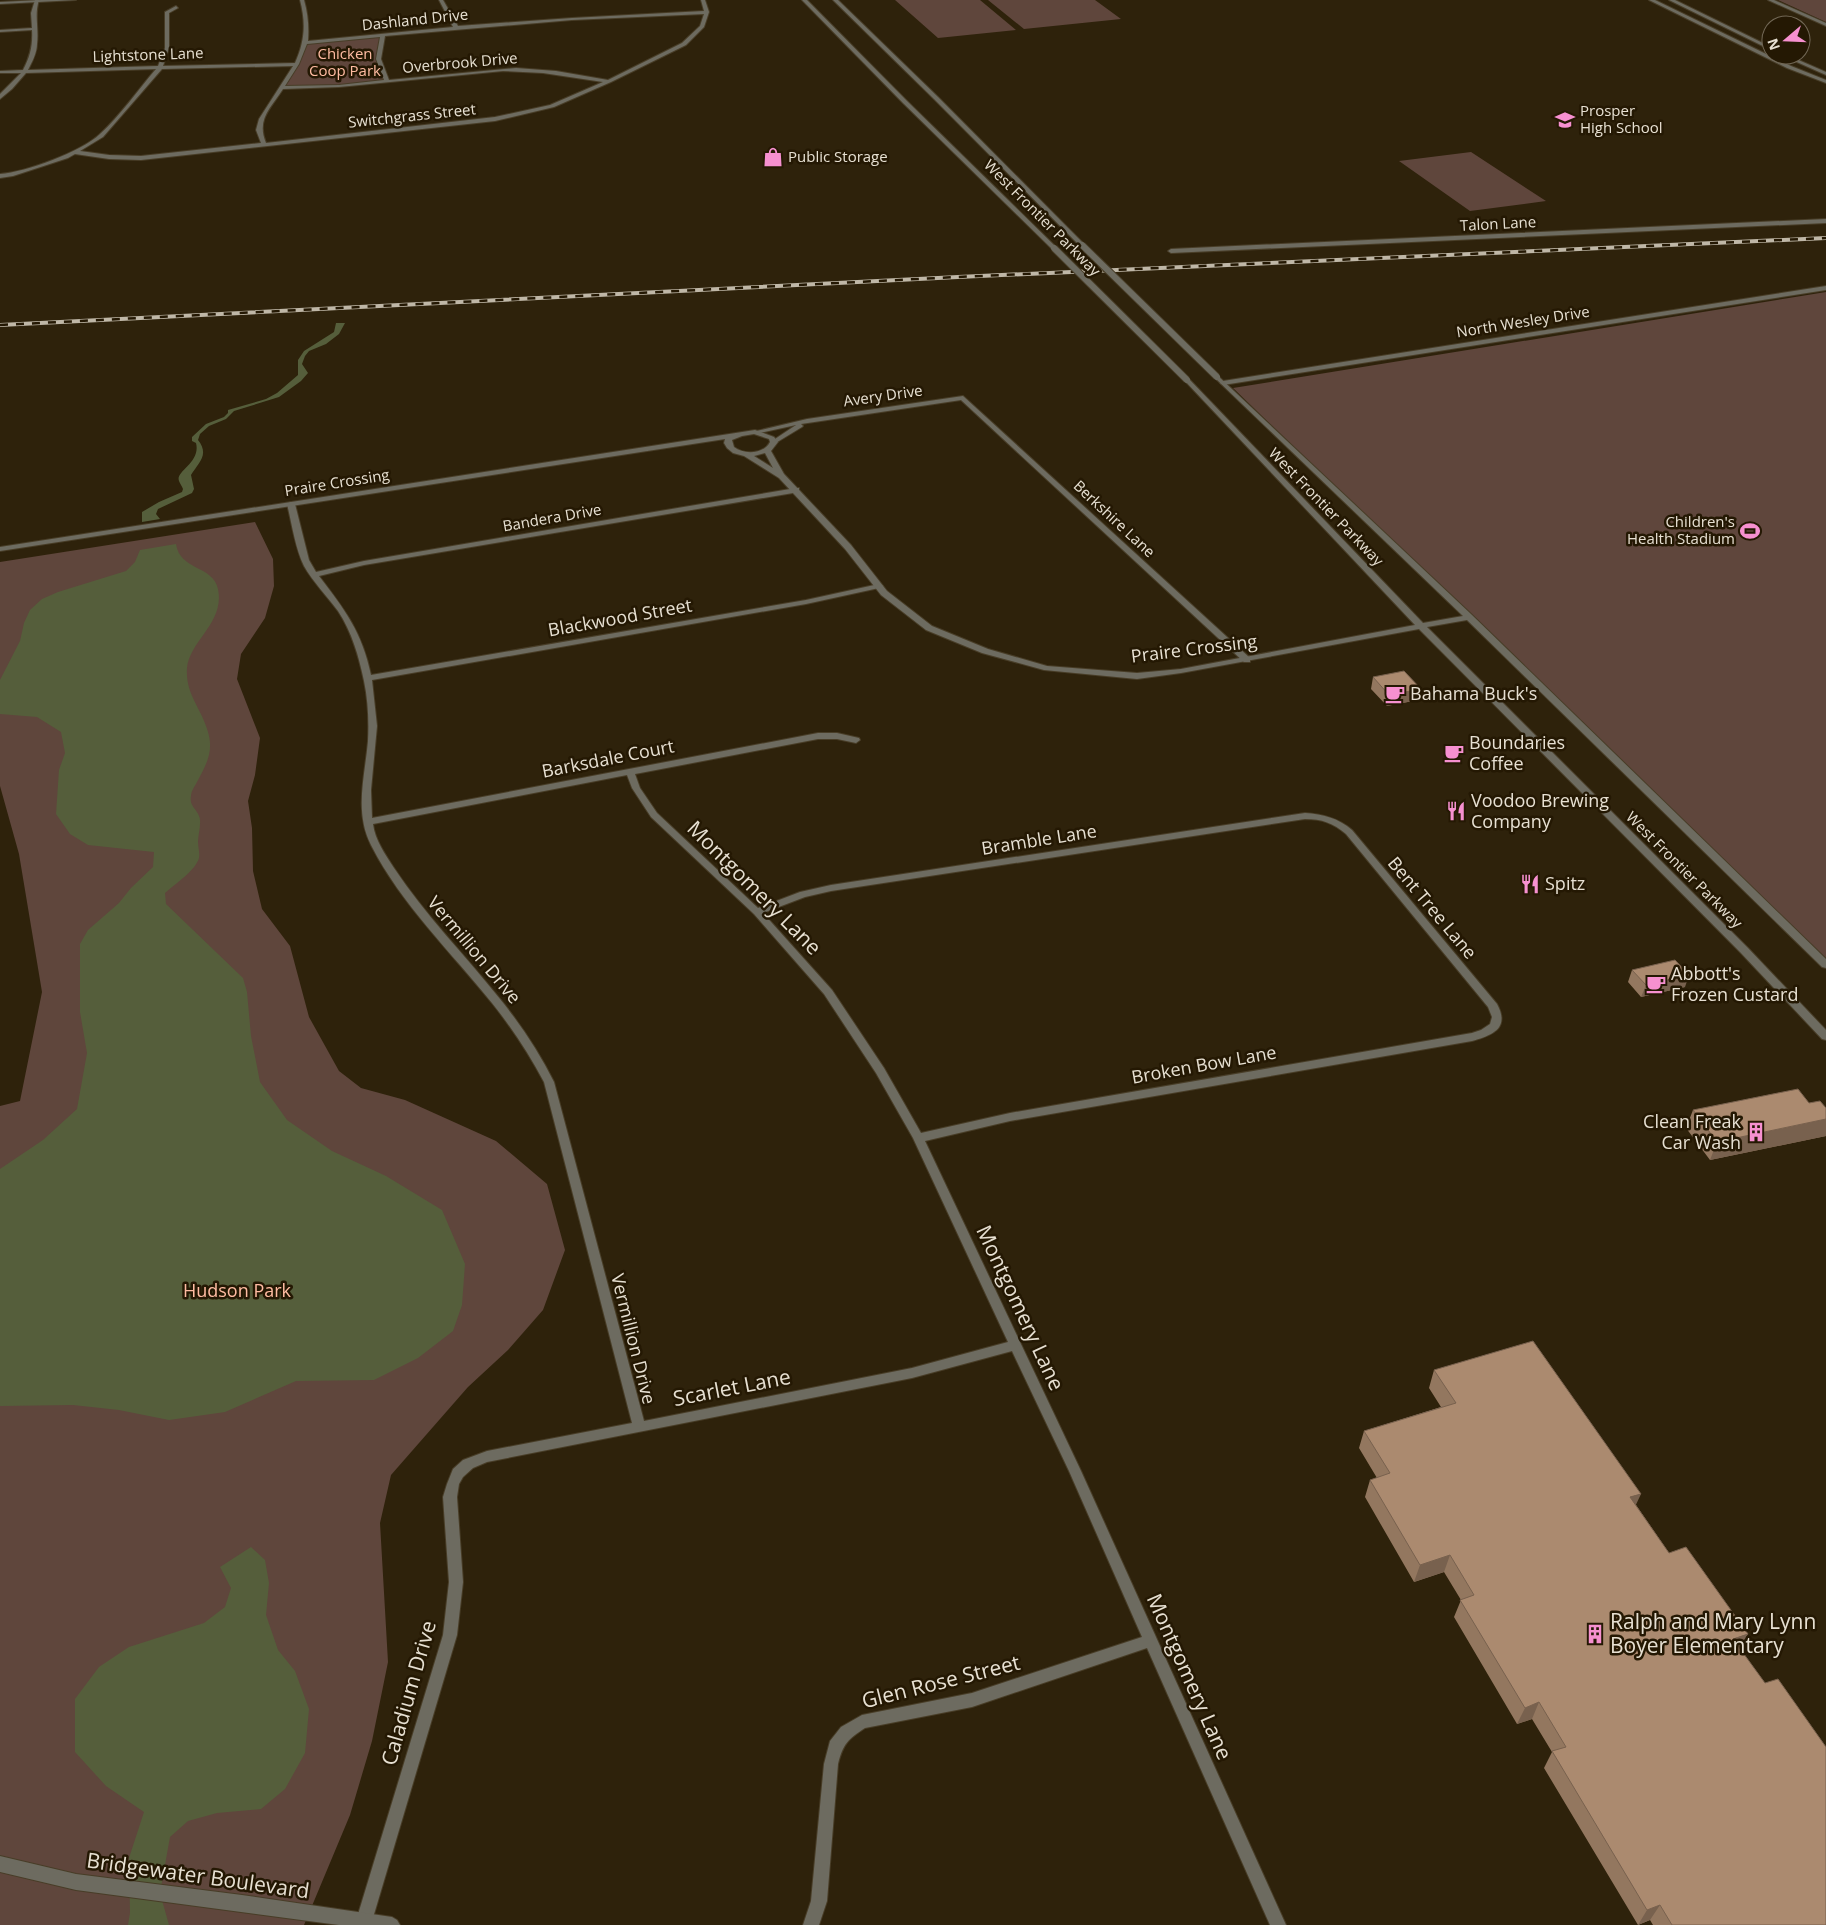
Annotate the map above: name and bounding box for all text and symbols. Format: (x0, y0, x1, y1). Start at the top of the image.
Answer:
street label: Dashland Drive (361, 3, 469, 35)
north arrow (1761, 15, 1811, 65)
text: N (1762, 36, 1784, 53)
street label: Lightstone Lane (92, 42, 204, 66)
park label: Chicken Coop Park (309, 43, 381, 80)
street label: Overbrook Drive (401, 47, 518, 77)
street label: Switchgrass Street (347, 98, 477, 132)
place label: Prosper High School (1580, 100, 1663, 137)
school or university icon: Prosper High School (1554, 109, 1576, 131)
shop icon: Public Storage (762, 146, 784, 168)
place label: Public Storage (788, 146, 888, 166)
street label: West Frontier Parkway (980, 155, 1106, 280)
street label: Talon Lane (1459, 211, 1537, 235)
street label: North Wesley Drive (1455, 301, 1591, 341)
street label: Avery Drive (842, 380, 924, 410)
street label: West Frontier Parkway (1265, 443, 1389, 570)
street label: Praire Crossing (283, 464, 391, 500)
street label: Berkshire Lane (1070, 475, 1160, 561)
street label: Bandera Drive (501, 498, 603, 536)
place label: Children's Health Stadium (1627, 511, 1735, 548)
sports icon: Children's Health Stadium (1739, 520, 1761, 542)
street label: Blackwood Street (546, 593, 694, 641)
street label: Praire Crossing (1129, 628, 1259, 668)
place label: Bahama Buck's (1410, 681, 1537, 705)
cafe icon: Bahama Buck's (1384, 683, 1406, 705)
place label: Boundaries Coffee (1469, 730, 1565, 775)
street label: Barksdale Court (540, 733, 676, 783)
cafe icon: Boundaries Coffee (1443, 742, 1465, 764)
place label: Voodoo Brewing Company (1471, 788, 1609, 833)
restaurant icon: Voodoo Brewing Company (1445, 800, 1467, 822)
street label: West Frontier Parkway (1622, 807, 1748, 932)
street label: Montgomery Lane (682, 814, 828, 960)
street label: Bramble Lane (979, 818, 1098, 860)
street label: Bent Tree Lane (1383, 851, 1483, 964)
place label: Spitz (1545, 871, 1585, 895)
restaurant icon: Spitz (1519, 873, 1541, 895)
street label: Vermillion Drive (423, 890, 527, 1008)
place label: Abbott's Frozen Custard (1671, 961, 1798, 1006)
cafe icon: Abbott's Frozen Custard (1645, 973, 1667, 995)
street label: Broken Bow Lane (1129, 1039, 1278, 1089)
place label: Clean Freak Car Wash (1643, 1109, 1742, 1154)
building icon: Clean Freak Car Wash (1745, 1121, 1767, 1143)
street label: Montgomery Lane (970, 1221, 1071, 1395)
street label: Vermillion Drive (606, 1271, 662, 1406)
park label: Hudson Park (183, 1278, 292, 1302)
street label: Scarlet Lane (671, 1362, 793, 1412)
street label: Montgomery Lane (1141, 1589, 1239, 1764)
place label: Ralph and Mary Lynn Boyer Elementary (1610, 1607, 1816, 1659)
street label: Caladium Drive (374, 1617, 442, 1768)
building icon: Ralph and Mary Lynn Boyer Elementary (1584, 1623, 1606, 1645)
street label: Glen Rose Street (859, 1648, 1023, 1714)
street label: Bridgewater Boulevard (85, 1846, 311, 1904)

